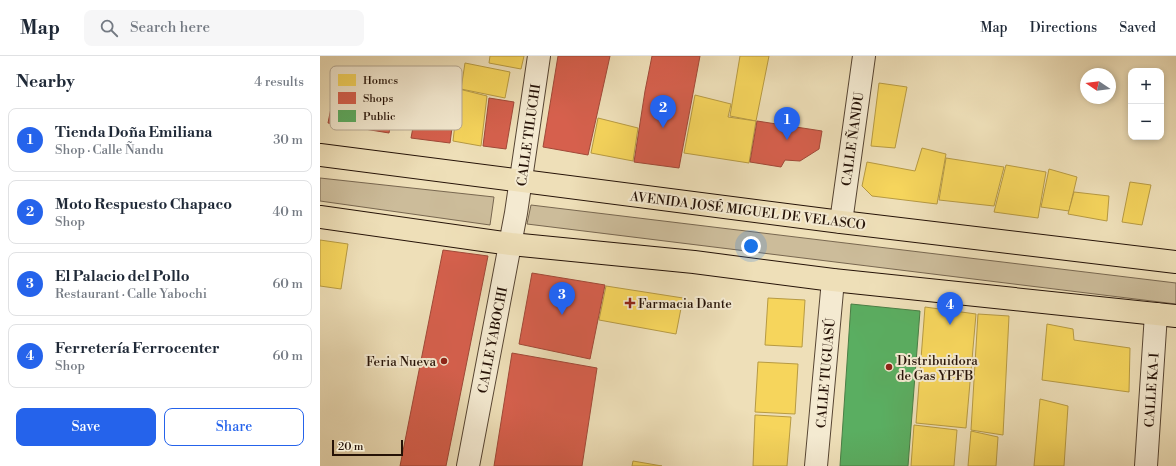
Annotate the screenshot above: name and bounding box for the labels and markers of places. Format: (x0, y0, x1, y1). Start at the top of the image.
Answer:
pin: 2 (650, 95, 676, 128)
pin: 1 (774, 107, 800, 140)
pin: 3 (549, 282, 575, 315)
pin: 4 (937, 292, 963, 325)
place label: Farmacia Dante (638, 296, 732, 312)
marker: Farmacia Dante (625, 298, 635, 308)
place label: Distribuidora de Gas YPFB (897, 353, 978, 384)
place label: Feria Nueva (366, 354, 436, 370)
marker: Feria Nueva (439, 356, 449, 366)
marker: Distribuidora de Gas YPFB (884, 362, 894, 372)

